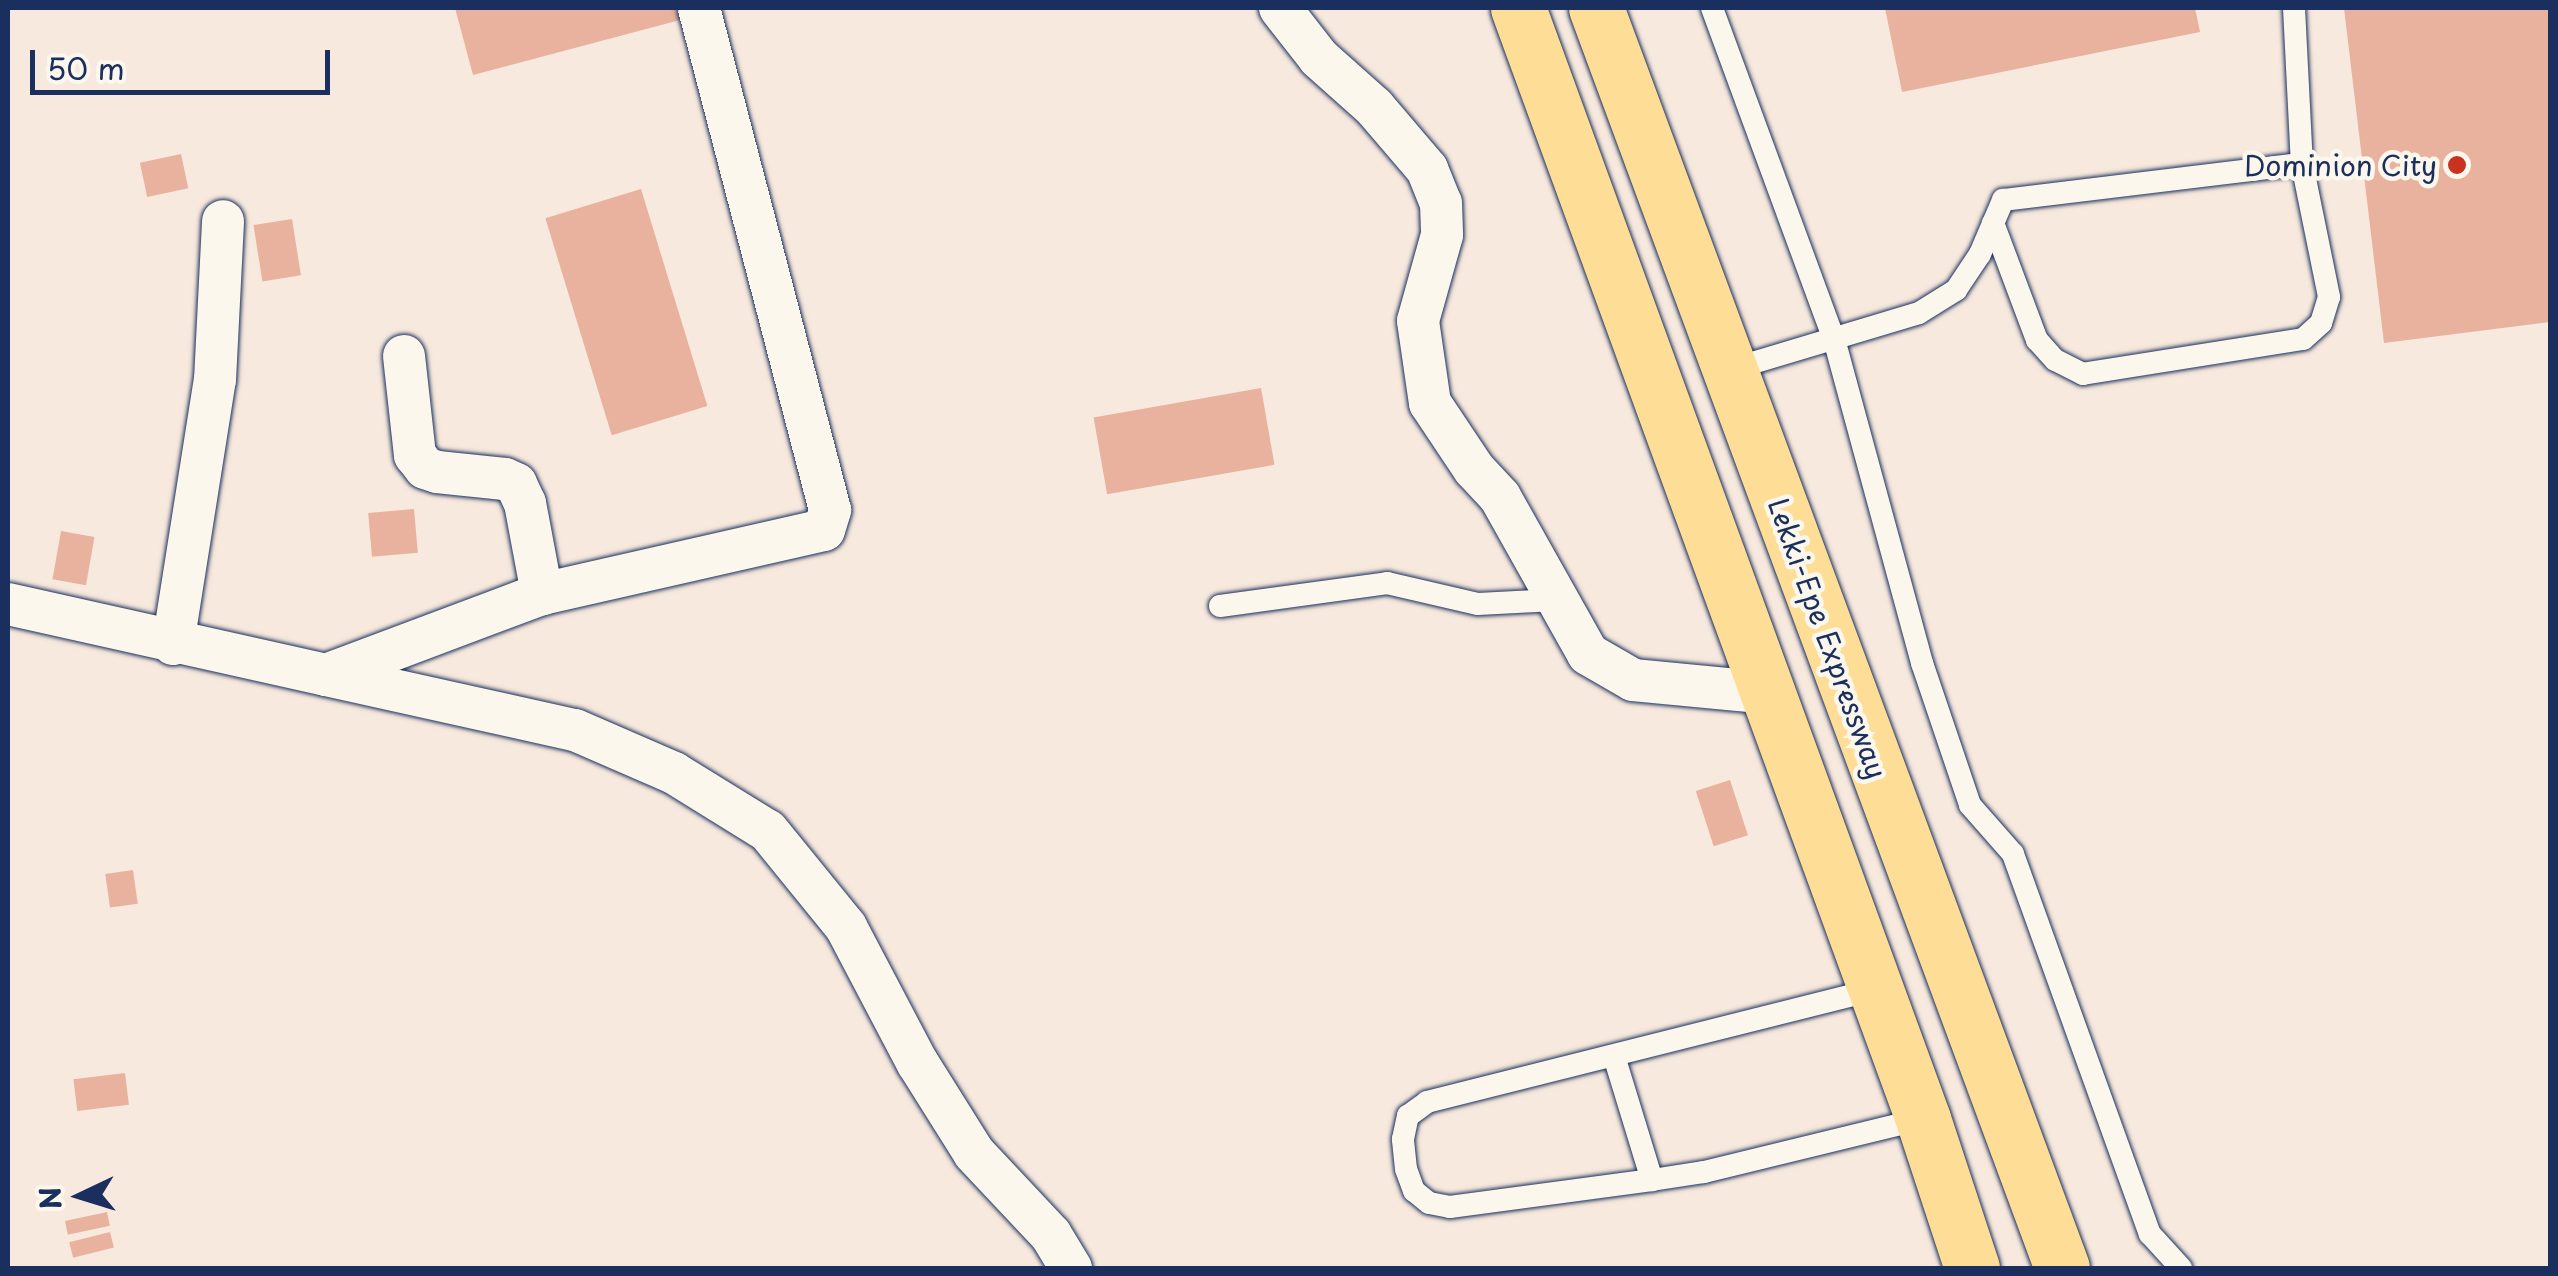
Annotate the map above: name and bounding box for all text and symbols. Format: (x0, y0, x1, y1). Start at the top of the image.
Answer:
scale bar (35, 30, 335, 92)
text: 50 m (47, 45, 125, 90)
place label: Dominion City (2243, 148, 2437, 182)
marker: Dominion City (2446, 154, 2468, 176)
street label: Lekki-Epe Expressway (1761, 492, 1895, 784)
north arrow (30, 1146, 130, 1246)
text: N (27, 1186, 72, 1211)

